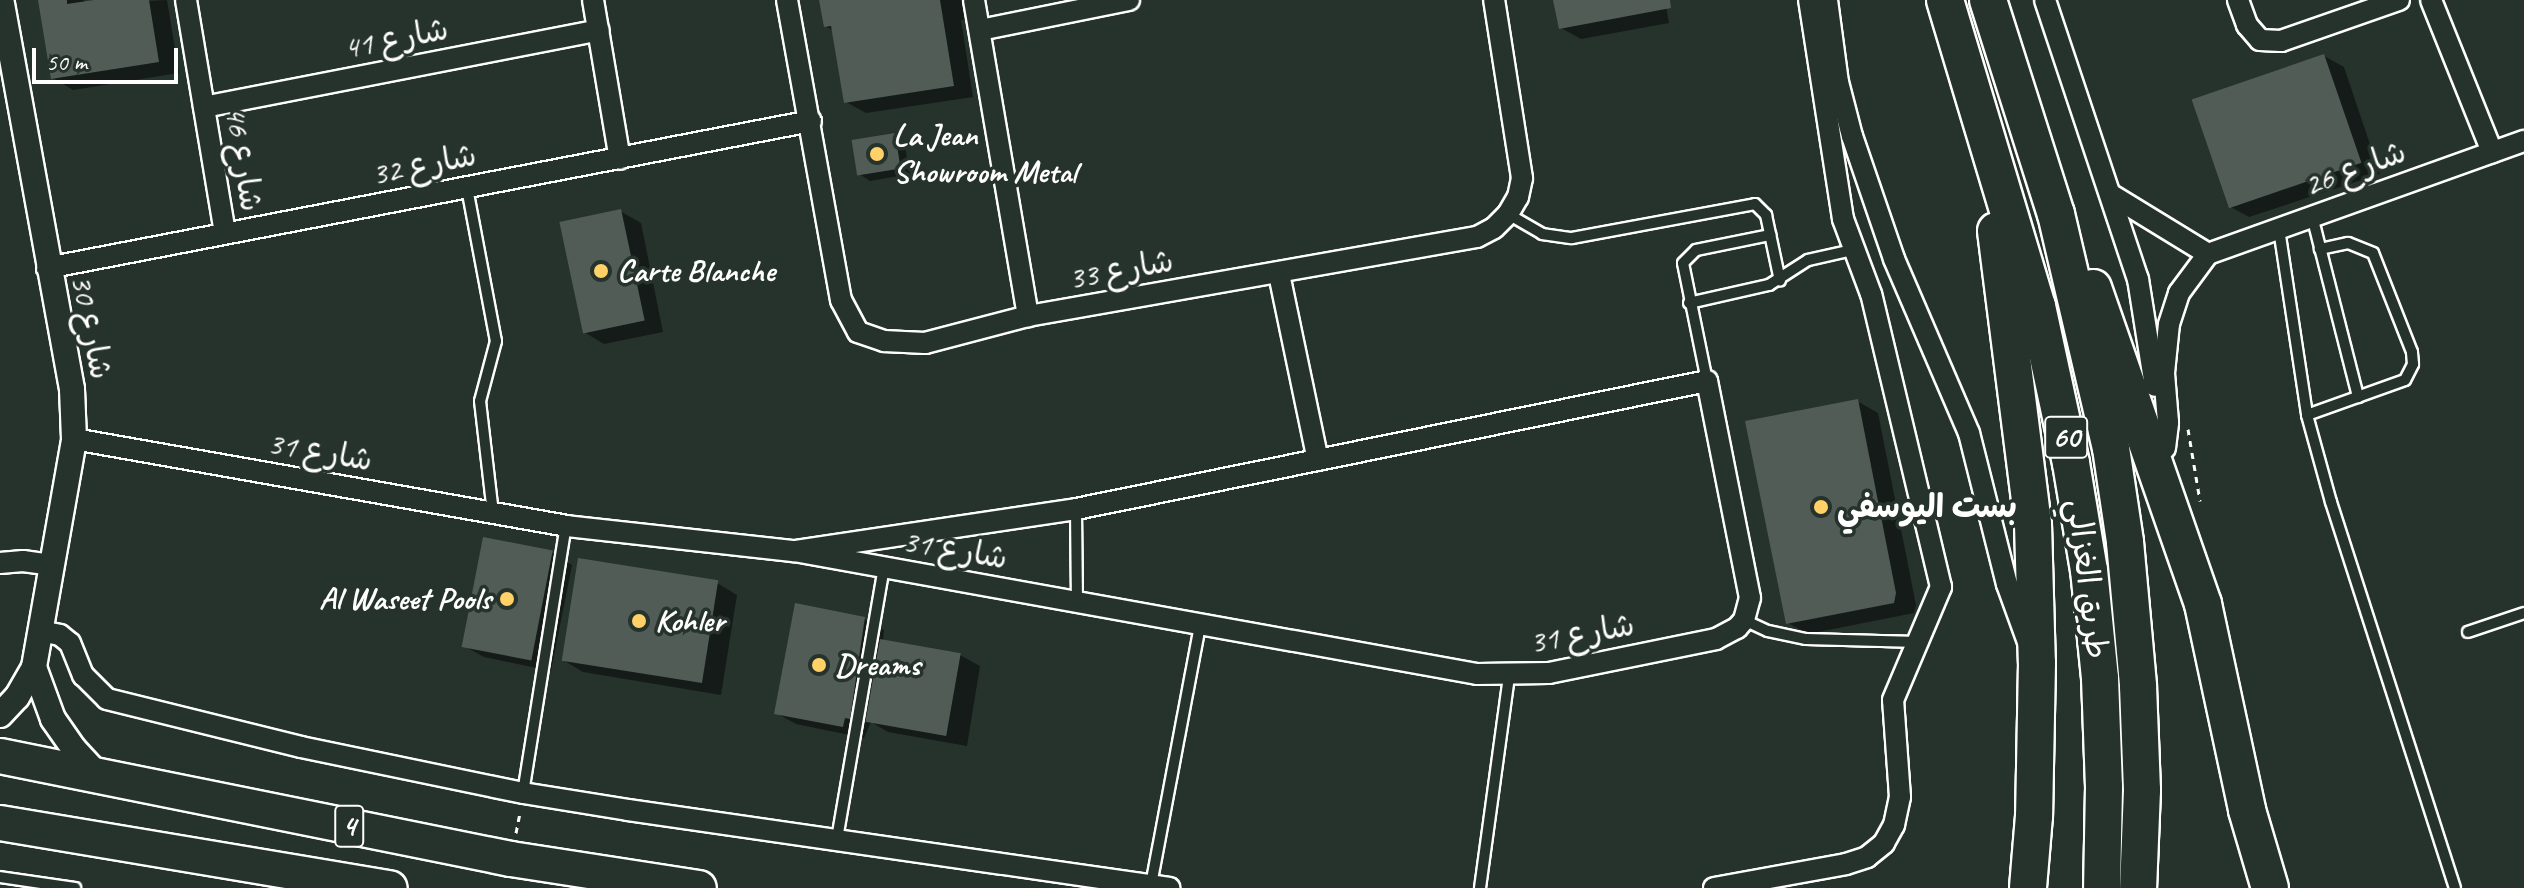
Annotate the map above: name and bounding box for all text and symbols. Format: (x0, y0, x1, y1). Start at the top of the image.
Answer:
street label: شارع 41 (340, 10, 452, 68)
scale bar (36, 32, 182, 82)
text: 50 m (46, 47, 87, 77)
street label: شارع 46 (216, 104, 270, 214)
place label: La Jean Showroom Metal (893, 117, 1077, 192)
street label: شارع 26 (2299, 133, 2411, 205)
street label: 32 شارع (368, 136, 480, 194)
marker: La Jean Showroom Metal (868, 145, 886, 163)
street label: شارع 33 (1066, 242, 1176, 298)
place label: Carte Blanche (617, 252, 777, 290)
marker: Carte Blanche (592, 262, 610, 280)
street label: شارع 30 (62, 271, 120, 383)
road number: 60 (2044, 411, 2088, 463)
street label: شارع 31 (265, 424, 375, 480)
place label: بست اليوسفي (1837, 488, 2017, 526)
street label: طريق الغزالي (2058, 497, 2116, 661)
marker: بست اليوسفي (1812, 498, 1830, 516)
street label: شارع 31 (900, 522, 1010, 578)
place label: Al Waseet Pools (319, 580, 491, 618)
marker: Al Waseet Pools (498, 590, 516, 608)
place label: Kohler (655, 602, 724, 640)
street label: شارع 31 (1527, 606, 1637, 662)
marker: Kohler (630, 612, 648, 630)
place label: Dreams (835, 646, 920, 684)
marker: Dreams (810, 656, 828, 674)
road number: 4 (333, 800, 365, 852)

